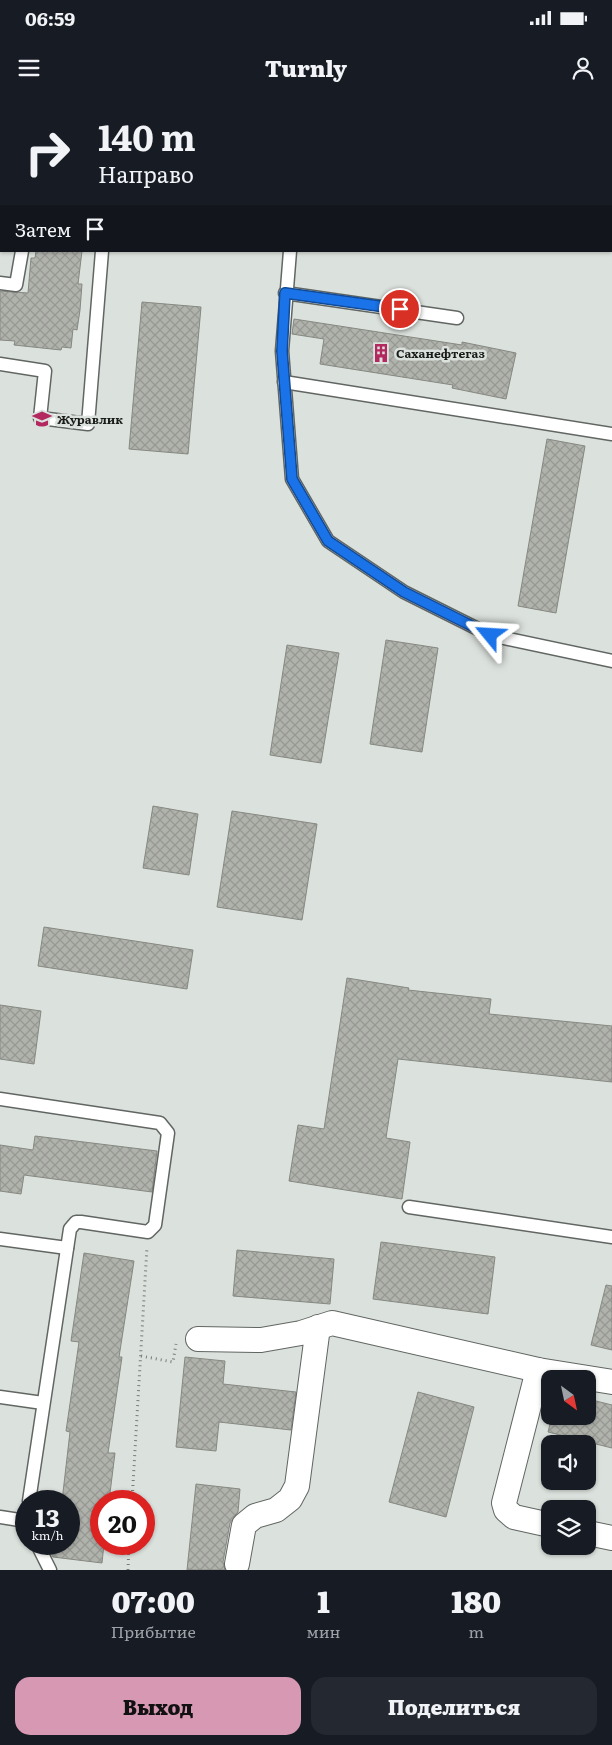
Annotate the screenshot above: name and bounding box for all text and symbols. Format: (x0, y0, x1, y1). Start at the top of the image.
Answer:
text: 06:59 (25, 4, 75, 32)
text: Turnly (265, 51, 347, 84)
icon: menu (15, 54, 43, 82)
icon: person (569, 54, 597, 82)
text: 140 m (98, 110, 196, 162)
icon: right (15, 120, 80, 185)
text: Направо (98, 157, 194, 190)
text: Затем (15, 215, 71, 243)
icon: arrive (81, 215, 109, 243)
pin (379, 288, 421, 330)
icon: arrive (386, 295, 414, 323)
building icon: Саханефтегаз (370, 342, 392, 364)
place label: Саханефтегаз (396, 344, 485, 362)
school or university icon: Журавлик (31, 408, 53, 430)
place label: Журавлик (57, 410, 123, 428)
position arrow (463, 608, 515, 660)
north arrow (541, 1370, 596, 1425)
map controls (541, 1370, 596, 1555)
button: sound (541, 1435, 596, 1490)
speed limit sign: 20 (90, 1490, 155, 1555)
text: 13 (35, 1498, 60, 1535)
button: layers (541, 1500, 596, 1555)
text: km/h (32, 1526, 63, 1544)
text: 07:00 (112, 1578, 195, 1622)
text: 1 (317, 1578, 330, 1622)
text: 180 (451, 1578, 501, 1622)
text: Прибытие (111, 1619, 196, 1643)
text: мин (306, 1619, 341, 1643)
text: m (468, 1619, 484, 1643)
button: Выход (15, 1677, 301, 1735)
button: Поделиться (311, 1677, 597, 1735)

